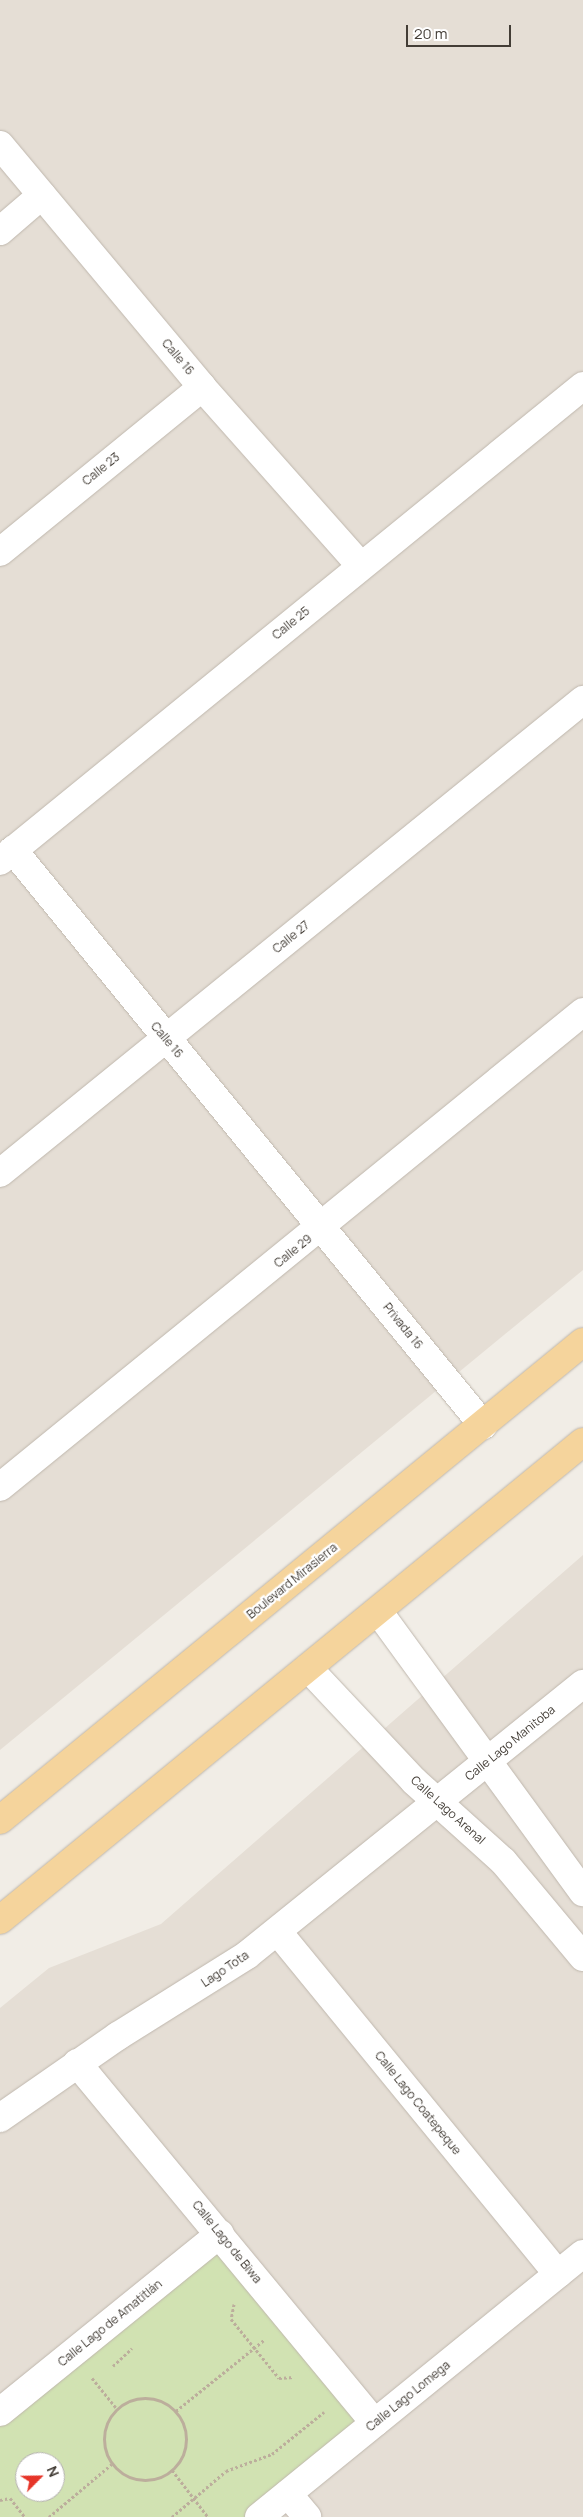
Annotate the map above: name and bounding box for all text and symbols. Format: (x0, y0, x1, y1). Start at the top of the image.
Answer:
scale bar (408, 15, 513, 47)
text: 20 m (414, 23, 447, 44)
street label: Calle 16 (159, 336, 197, 378)
street label: Calle 23 (79, 450, 123, 488)
street label: Calle 25 (269, 604, 313, 642)
street label: Calle 27 (270, 918, 312, 956)
street label: Calle 16 (148, 1019, 186, 1061)
street label: Calle 29 (271, 1231, 315, 1271)
street label: Privada 16 (380, 1300, 426, 1352)
street label: Boulevard Mirasierra (244, 1540, 340, 1622)
street label: Calle Lago Manitoba (462, 1702, 558, 1784)
street label: Calle Lago Arenal (408, 1773, 488, 1847)
street label: Lago Tota (199, 1948, 251, 1990)
street label: Calle Lago Coatepeque (372, 2048, 464, 2158)
street label: Calle Lago de Biwa (189, 2198, 265, 2286)
street label: Calle Lago de Amatitlán (55, 2277, 165, 2369)
street label: Calle Lago Lomega (363, 2358, 453, 2434)
north arrow (15, 2452, 65, 2502)
text: N (43, 2463, 64, 2480)

